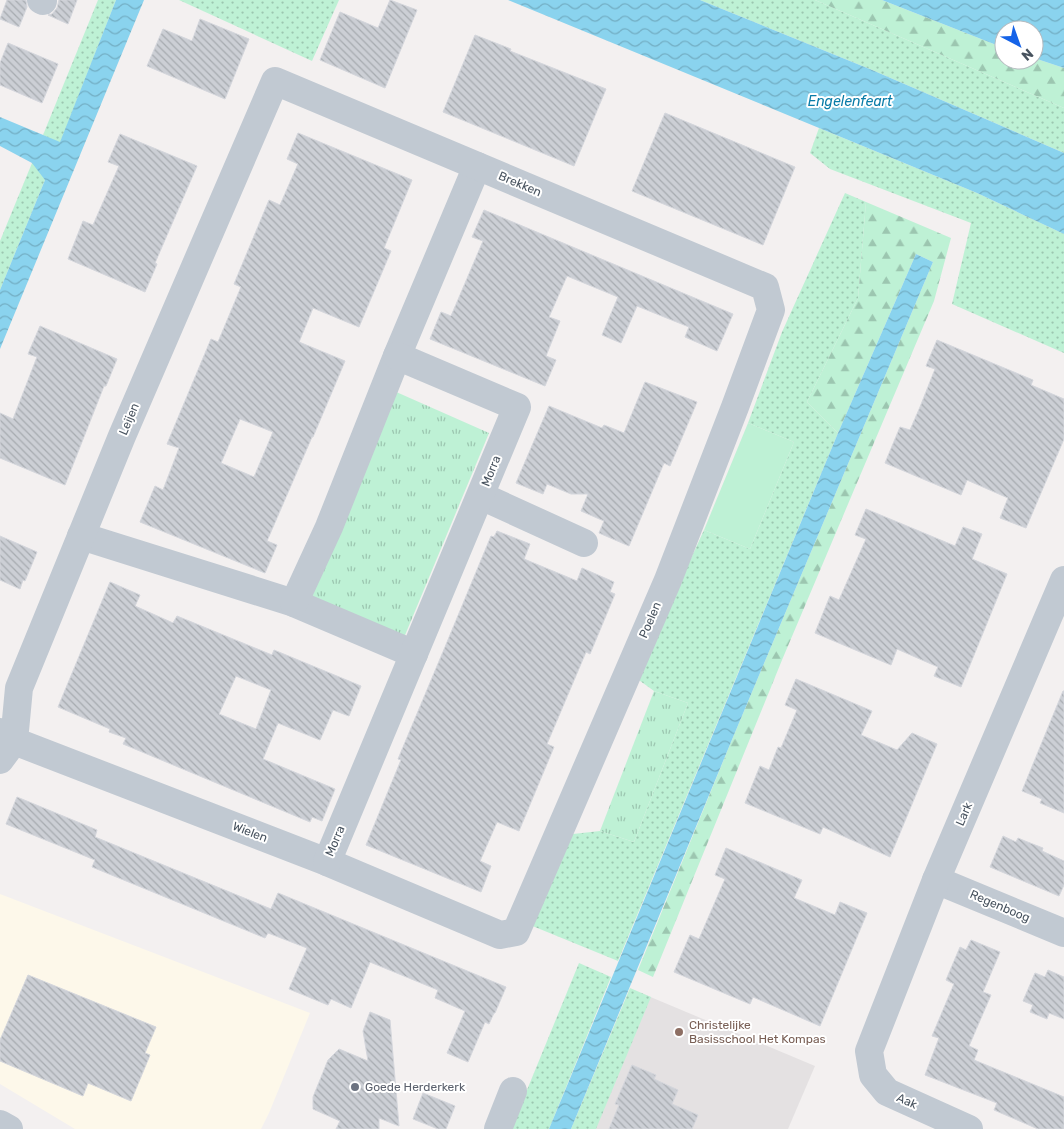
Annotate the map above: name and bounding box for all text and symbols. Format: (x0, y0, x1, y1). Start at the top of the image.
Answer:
north arrow (994, 20, 1044, 70)
text: N (1018, 45, 1037, 64)
water label: Engelenfeart (808, 93, 893, 110)
street label: Brekken (496, 169, 544, 199)
street label: Leijen (116, 401, 142, 437)
street label: Morra (479, 454, 503, 488)
street label: Poelen (636, 600, 664, 640)
street label: Lark (953, 799, 975, 828)
street label: Wielen (231, 819, 269, 845)
street label: Morra (322, 824, 348, 858)
street label: Regenboog (968, 887, 1032, 925)
place label: Christelijke Basisschool Het Kompas (689, 1018, 826, 1046)
marker: Christelijke Basisschool Het Kompas (673, 1026, 685, 1038)
place label: Goede Herderkerk (365, 1080, 466, 1094)
marker: Goede Herderkerk (349, 1081, 361, 1093)
street label: Aak (895, 1090, 920, 1112)

